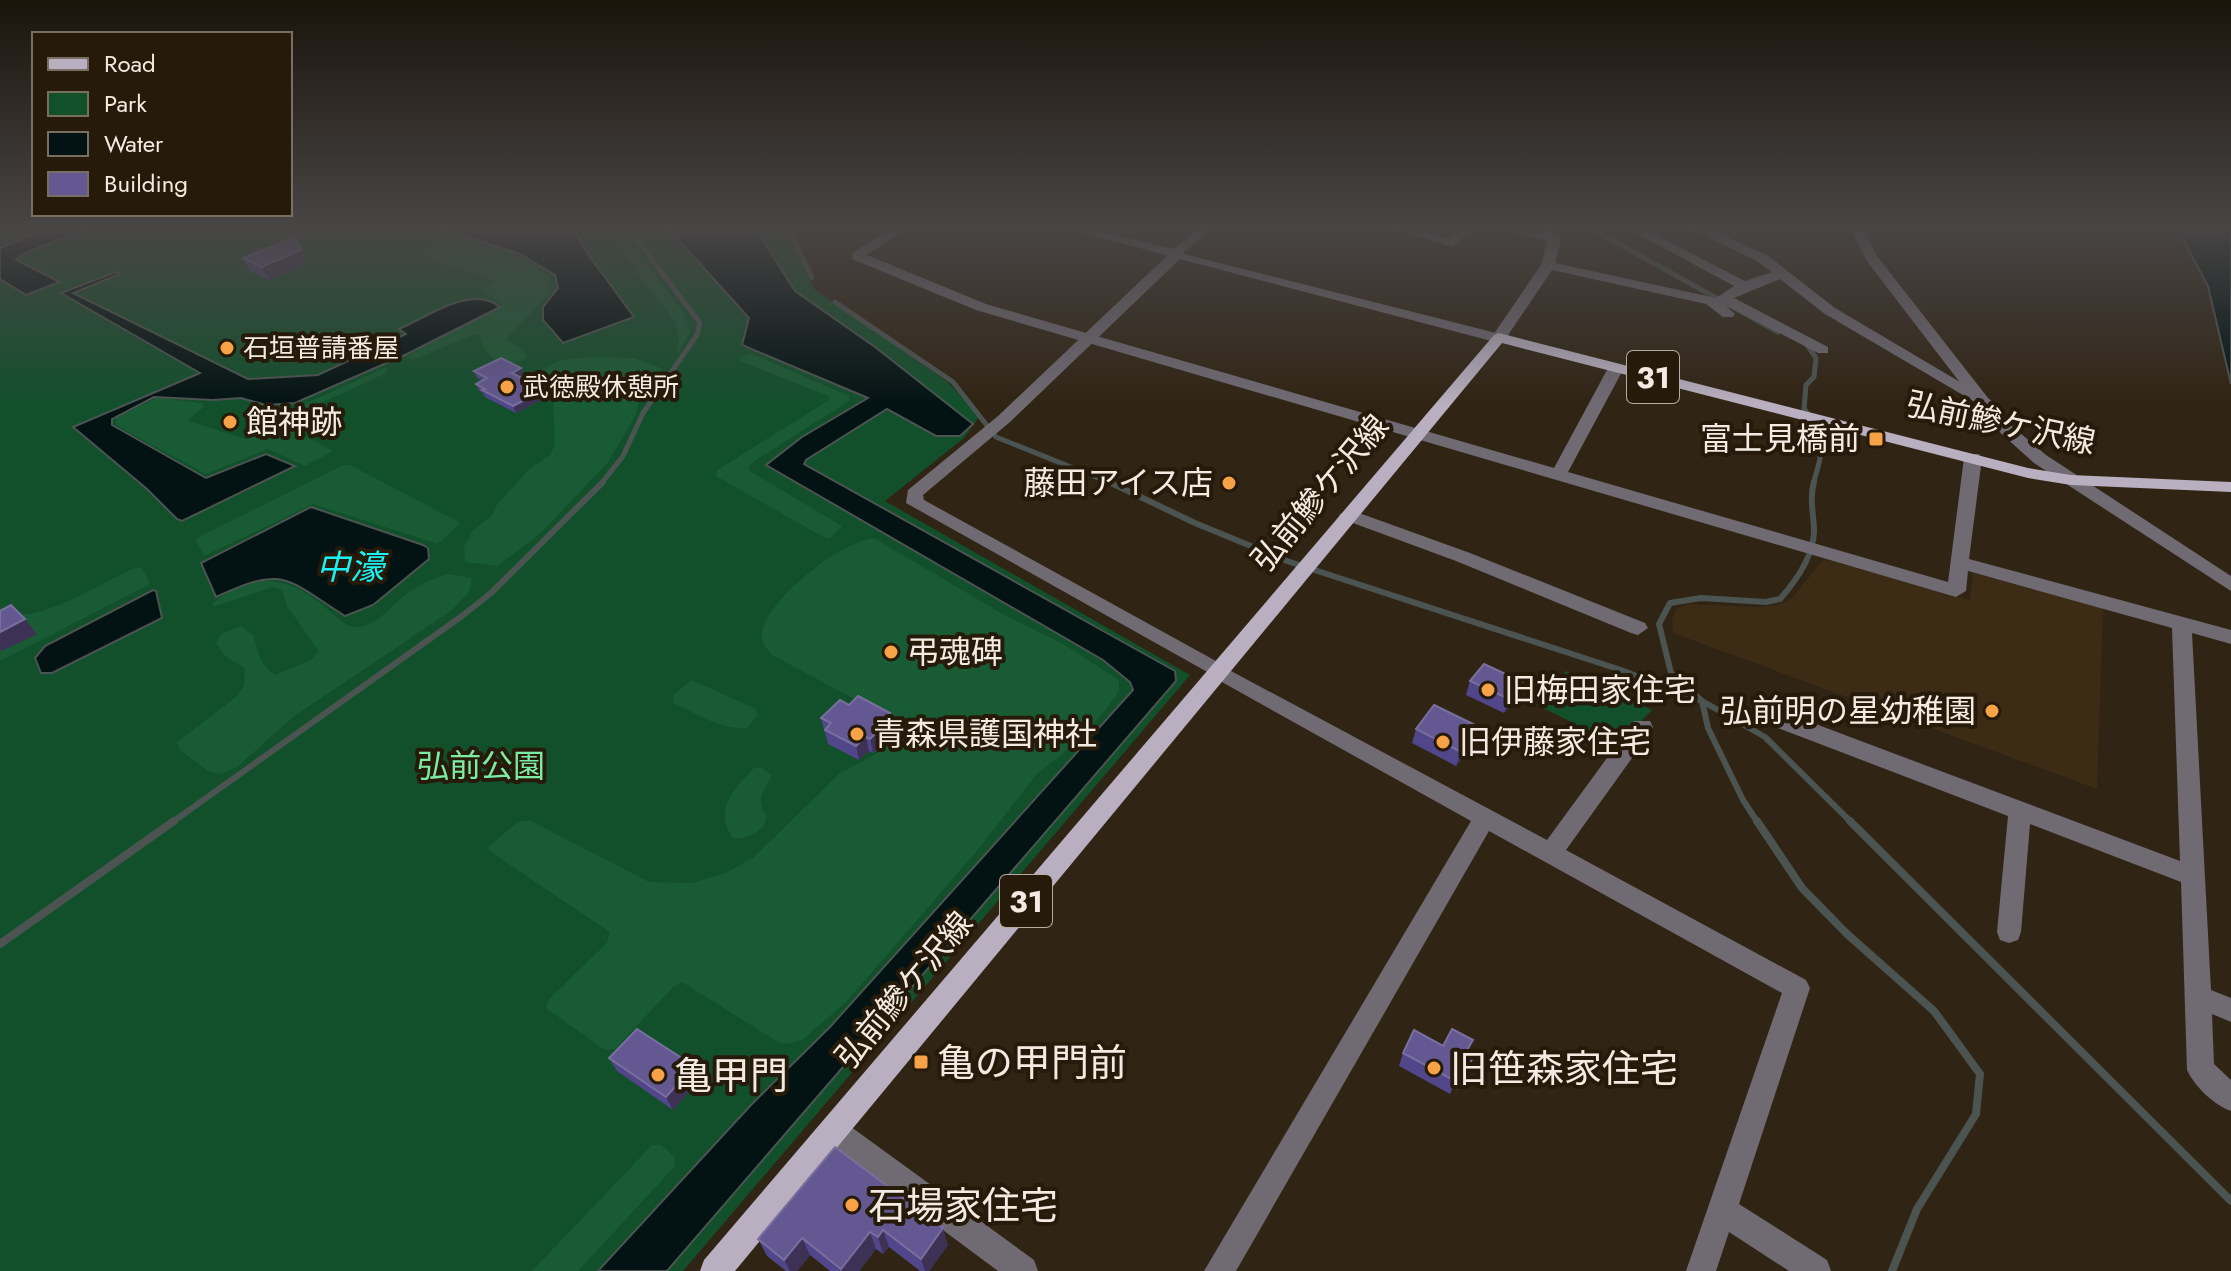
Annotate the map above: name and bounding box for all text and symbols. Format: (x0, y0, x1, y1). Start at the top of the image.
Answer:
legend (32, 32, 292, 216)
text: Road (104, 46, 156, 81)
text: Park (104, 86, 147, 121)
text: Water (104, 126, 164, 161)
text: Building (104, 166, 188, 201)
place label: 石垣普請番屋 (243, 329, 399, 367)
marker: 石垣普請番屋 (218, 339, 236, 357)
road number: 31 (1627, 351, 1679, 403)
place label: 武徳殿休憩所 (523, 368, 679, 406)
marker: 武徳殿休憩所 (498, 378, 516, 396)
street label: 弘前鰺ケ沢線 (1902, 381, 2100, 465)
place label: 館神跡 (246, 399, 342, 445)
street label: 弘前鰺ケ沢線 (1241, 405, 1399, 581)
marker: 館神跡 (221, 413, 239, 431)
place label: 富士見橋前 (1700, 416, 1860, 462)
marker: 富士見橋前 (1867, 430, 1885, 448)
place label: 藤田アイス店 (1024, 460, 1213, 506)
marker: 藤田アイス店 (1220, 474, 1238, 492)
water label: 中濠 (316, 543, 389, 592)
place label: 弔魂碑 (907, 629, 1003, 675)
marker: 弔魂碑 (882, 643, 900, 661)
place label: 旧梅田家住宅 (1504, 667, 1696, 713)
marker: 旧梅田家住宅 (1479, 681, 1497, 699)
place label: 弘前明の星幼稚園 (1720, 688, 1976, 734)
marker: 弘前明の星幼稚園 (1983, 702, 2001, 720)
place label: 青森県護国神社 (873, 711, 1097, 757)
place label: 旧伊藤家住宅 (1459, 719, 1651, 765)
marker: 青森県護国神社 (848, 725, 866, 743)
marker: 旧伊藤家住宅 (1434, 733, 1452, 751)
park label: 弘前公園 (417, 743, 545, 789)
road number: 31 (1000, 875, 1052, 927)
street label: 弘前鰺ケ沢線 (825, 902, 983, 1078)
place label: 亀の甲門前 (937, 1035, 1127, 1090)
place label: 旧笹森家住宅 (1450, 1041, 1678, 1096)
place label: 亀甲門 (674, 1048, 788, 1103)
marker: 亀の甲門前 (912, 1053, 930, 1071)
marker: 旧笹森家住宅 (1425, 1059, 1443, 1077)
marker: 亀甲門 (649, 1066, 667, 1084)
place label: 石場家住宅 (868, 1178, 1058, 1233)
marker: 石場家住宅 (843, 1196, 861, 1214)

